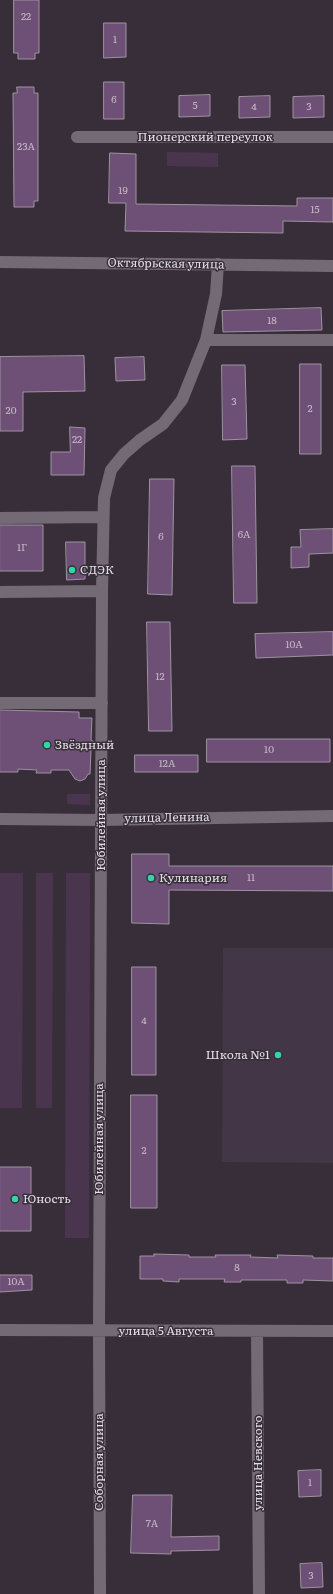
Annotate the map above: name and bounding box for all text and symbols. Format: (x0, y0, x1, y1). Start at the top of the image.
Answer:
house number: 22 (21, 11, 31, 23)
house number: 1 (113, 34, 117, 46)
house number: 6 (111, 94, 117, 106)
house number: 5 (192, 100, 198, 112)
house number: 4 (251, 101, 257, 113)
house number: 3 (306, 101, 312, 113)
street label: Пионерский переулок (137, 130, 273, 144)
house number: 23А (17, 141, 35, 153)
house number: 19 (118, 185, 128, 197)
house number: 15 (310, 204, 320, 216)
street label: Октябрьская улица (107, 256, 225, 272)
house number: 18 (267, 315, 277, 327)
house number: 3 (231, 396, 237, 408)
house number: 2 (307, 403, 313, 415)
house number: 20 (6, 405, 16, 417)
house number: 22 (72, 434, 82, 446)
house number: 6А (238, 529, 250, 541)
house number: 6 (158, 531, 164, 543)
house number: 1Г (17, 542, 27, 554)
place label: СДЭК (80, 563, 114, 577)
marker: СДЭК (67, 565, 77, 575)
house number: 10А (285, 639, 303, 651)
house number: 12 (155, 671, 165, 683)
place label: Звёздный (55, 738, 114, 752)
marker: Звёздный (42, 740, 52, 750)
house number: 10 (264, 744, 274, 756)
house number: 12А (159, 758, 175, 770)
street label: Юбилейная улица (94, 759, 108, 871)
street label: улица Ленина (124, 810, 210, 826)
place label: Кулинария (159, 871, 227, 885)
house number: 11 (247, 872, 255, 884)
marker: Кулинария (146, 873, 156, 883)
house number: 4 (141, 1015, 147, 1027)
place label: Школа №1 (206, 1048, 270, 1062)
marker: Школа №1 (273, 1050, 283, 1060)
street label: Юбилейная улица (92, 1083, 106, 1195)
house number: 2 (141, 1145, 147, 1157)
place label: Юность (23, 1192, 71, 1206)
marker: Юность (10, 1194, 20, 1204)
house number: 8 (234, 1262, 240, 1274)
house number: 10А (7, 1276, 25, 1288)
street label: улица 5 Августа (118, 1324, 214, 1338)
street label: Соборная улица (92, 1413, 106, 1511)
street label: улица Невского (251, 1415, 265, 1511)
house number: 1 (308, 1477, 312, 1489)
house number: 7А (146, 1518, 158, 1530)
house number: 3 (308, 1570, 314, 1582)

